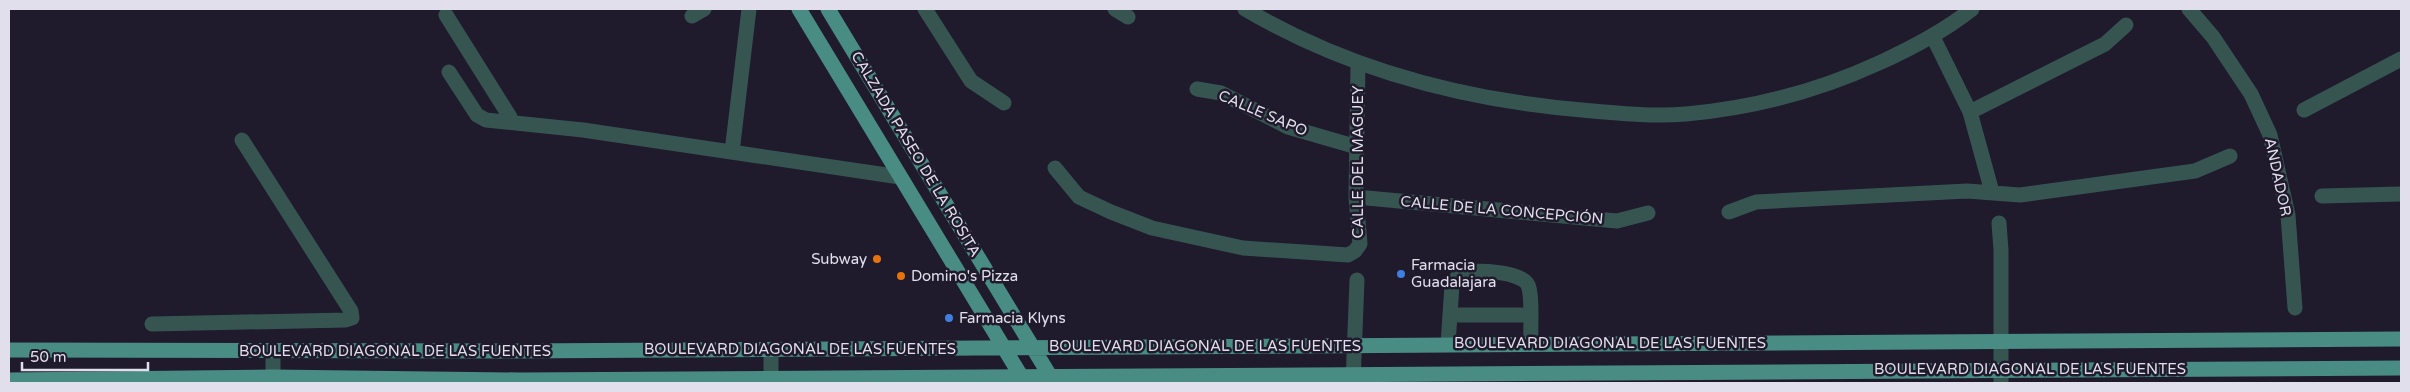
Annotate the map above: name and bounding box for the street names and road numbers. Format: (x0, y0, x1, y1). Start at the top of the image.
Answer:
street label: CALZADA PASEO DE LA ROSITA (847, 48, 985, 260)
street label: CALLE DEL MAGUEY (1349, 85, 1367, 239)
street label: CALLE SAPO (1216, 86, 1310, 140)
street label: ANDADOR (2261, 136, 2295, 218)
street label: CALLE DE LA CONCEPCIÓN (1400, 192, 1604, 228)
street label: BOULEVARD DIAGONAL DE LAS FUENTES (1454, 334, 1766, 352)
street label: BOULEVARD DIAGONAL DE LAS FUENTES (1049, 337, 1361, 355)
street label: BOULEVARD DIAGONAL DE LAS FUENTES (644, 340, 956, 358)
street label: BOULEVARD DIAGONAL DE LAS FUENTES (239, 342, 551, 360)
street label: BOULEVARD DIAGONAL DE LAS FUENTES (1874, 360, 2186, 378)

